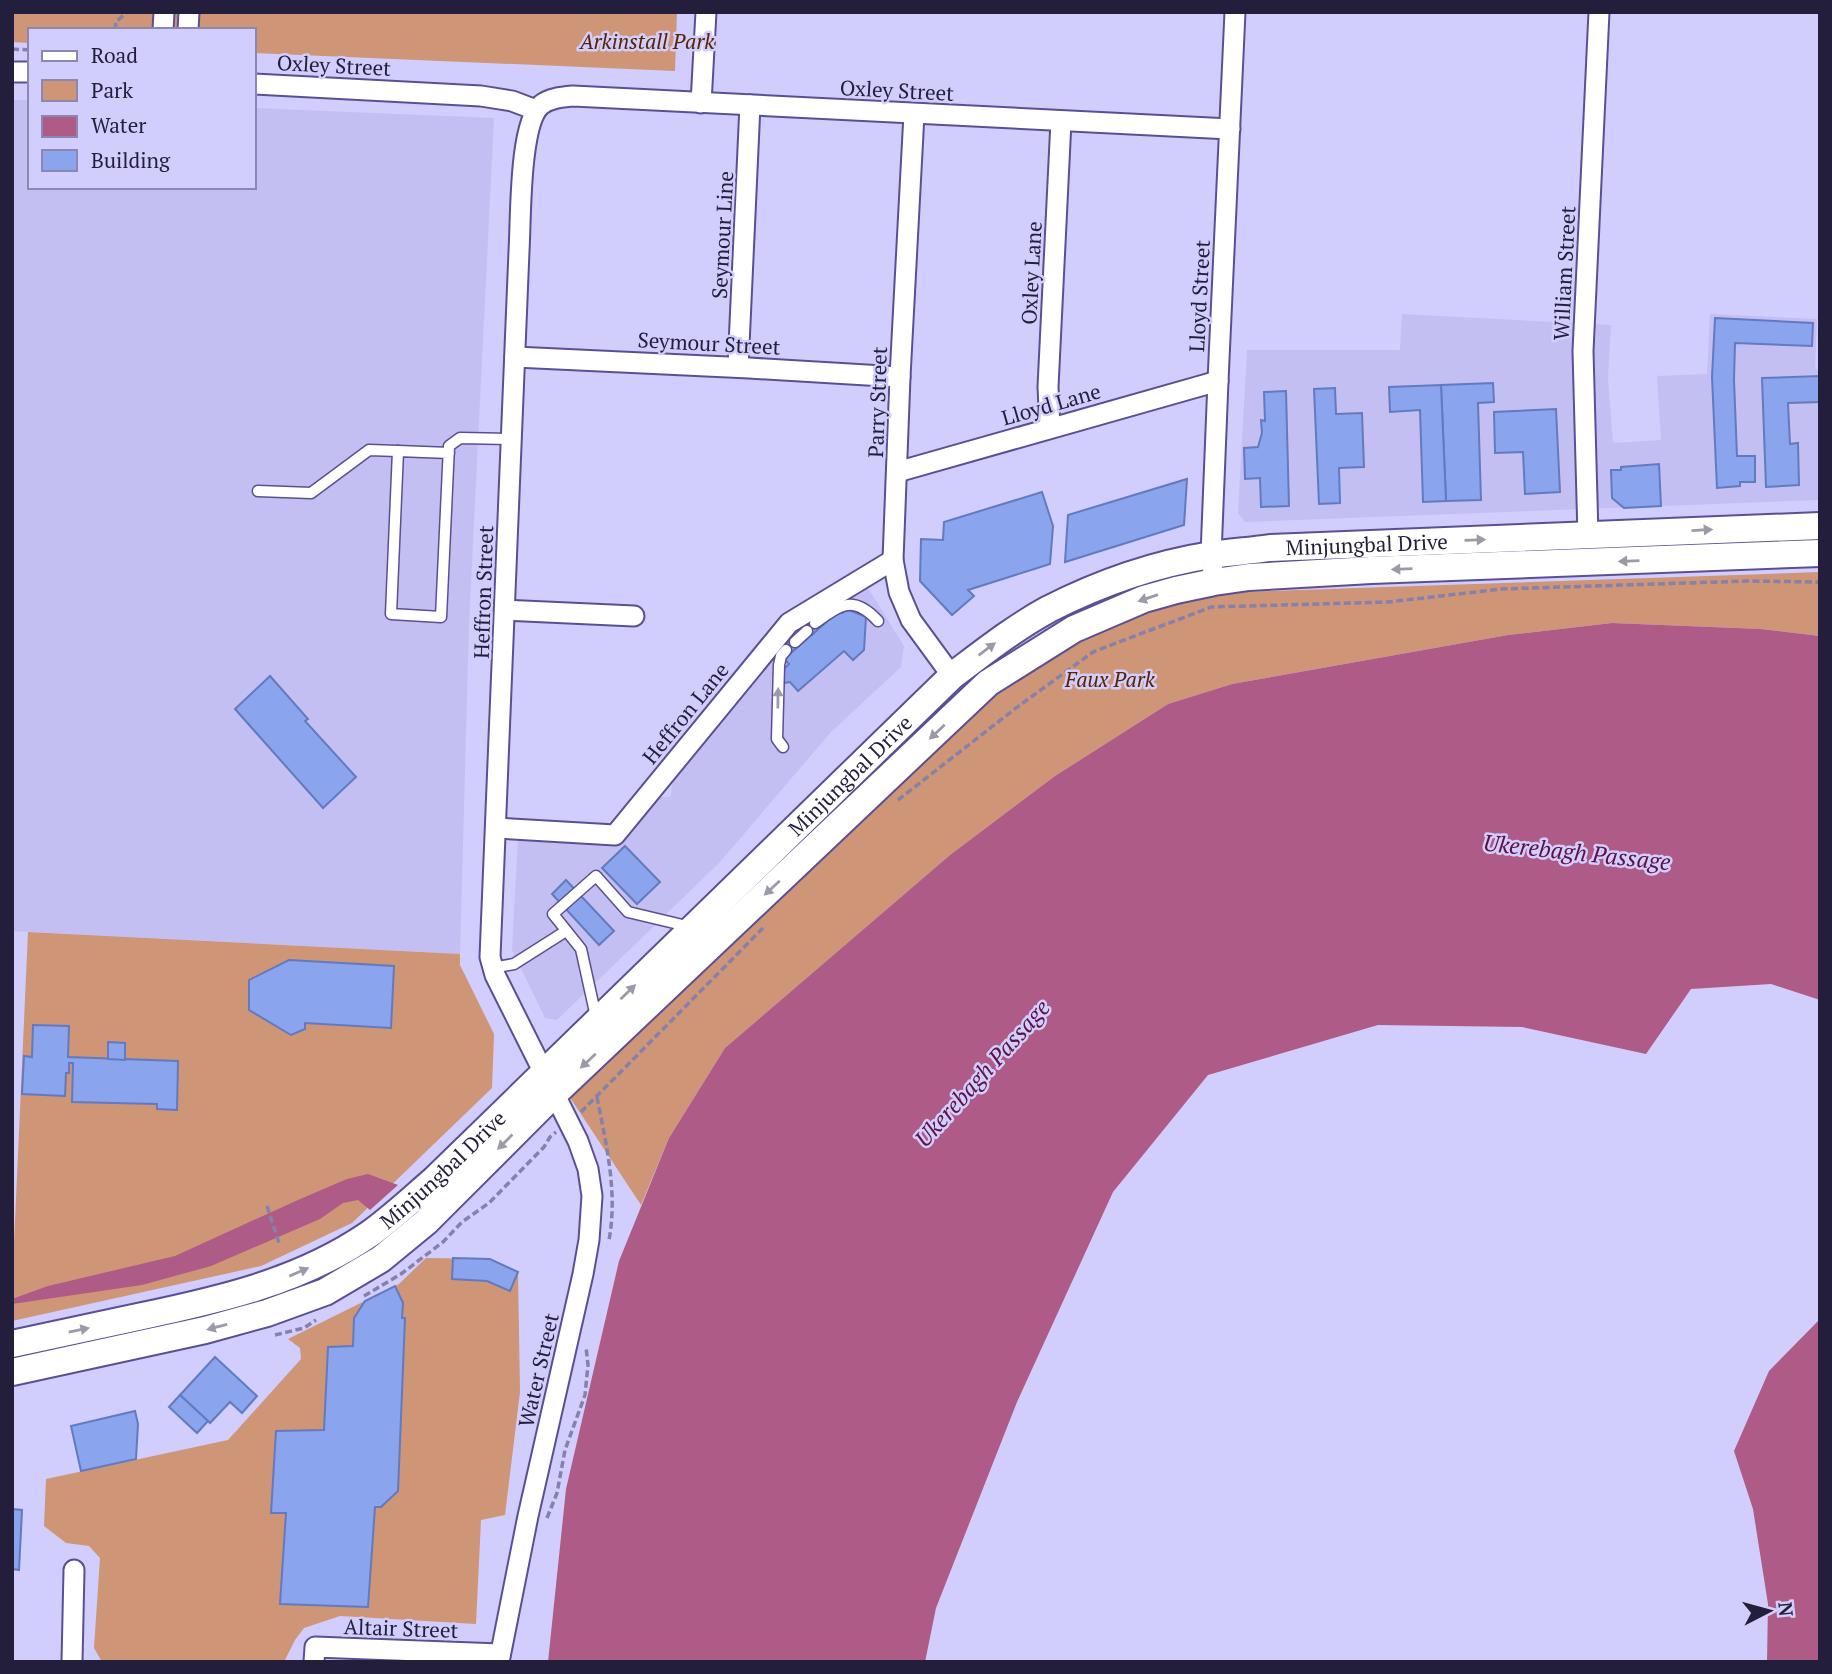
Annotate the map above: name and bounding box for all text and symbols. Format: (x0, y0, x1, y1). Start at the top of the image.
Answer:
park label: Arkinstall Park (578, 27, 715, 55)
legend (28, 28, 256, 189)
text: Road (91, 41, 138, 69)
street label: Oxley Street (276, 48, 392, 82)
street label: Oxley Street (839, 73, 955, 107)
text: Park (91, 76, 133, 104)
text: Water (91, 111, 146, 139)
text: Building (91, 146, 171, 174)
street label: Seymour Line (705, 170, 739, 300)
street label: William Street (1546, 205, 1582, 341)
street label: Oxley Lane (1014, 221, 1048, 325)
street label: Lloyd Street (1182, 239, 1216, 353)
street label: Seymour Street (637, 325, 781, 361)
street label: Parry Street (861, 346, 893, 458)
street label: Lloyd Lane (998, 377, 1104, 431)
street label: Heffron Street (467, 525, 499, 659)
one-way arrow (1691, 525, 1713, 536)
street label: Minjungbal Drive (1285, 527, 1448, 561)
one-way arrow (1464, 534, 1486, 545)
one-way arrow (1618, 555, 1640, 566)
one-way arrow (1391, 564, 1413, 575)
one-way arrow (1137, 594, 1158, 604)
one-way arrow (978, 642, 996, 657)
street label: Heffron Lane (636, 657, 734, 769)
park label: Faux Park (1064, 665, 1156, 693)
one-way arrow (772, 687, 784, 709)
street label: Minjungbal Drive (782, 709, 918, 842)
one-way arrow (929, 723, 946, 739)
water label: Ukerebagh Passage (1482, 827, 1672, 877)
one-way arrow (764, 880, 781, 896)
one-way arrow (619, 983, 636, 1000)
water label: Ukerebagh Passage (907, 993, 1057, 1153)
one-way arrow (580, 1053, 597, 1069)
street label: Minjungbal Drive (374, 1104, 512, 1235)
one-way arrow (497, 1133, 514, 1150)
one-way arrow (288, 1266, 309, 1277)
street label: Water Street (511, 1310, 565, 1430)
one-way arrow (205, 1322, 227, 1333)
one-way arrow (68, 1324, 90, 1335)
north arrow (1734, 1576, 1804, 1646)
text: N (1773, 1601, 1800, 1618)
street label: Altair Street (343, 1612, 459, 1644)

